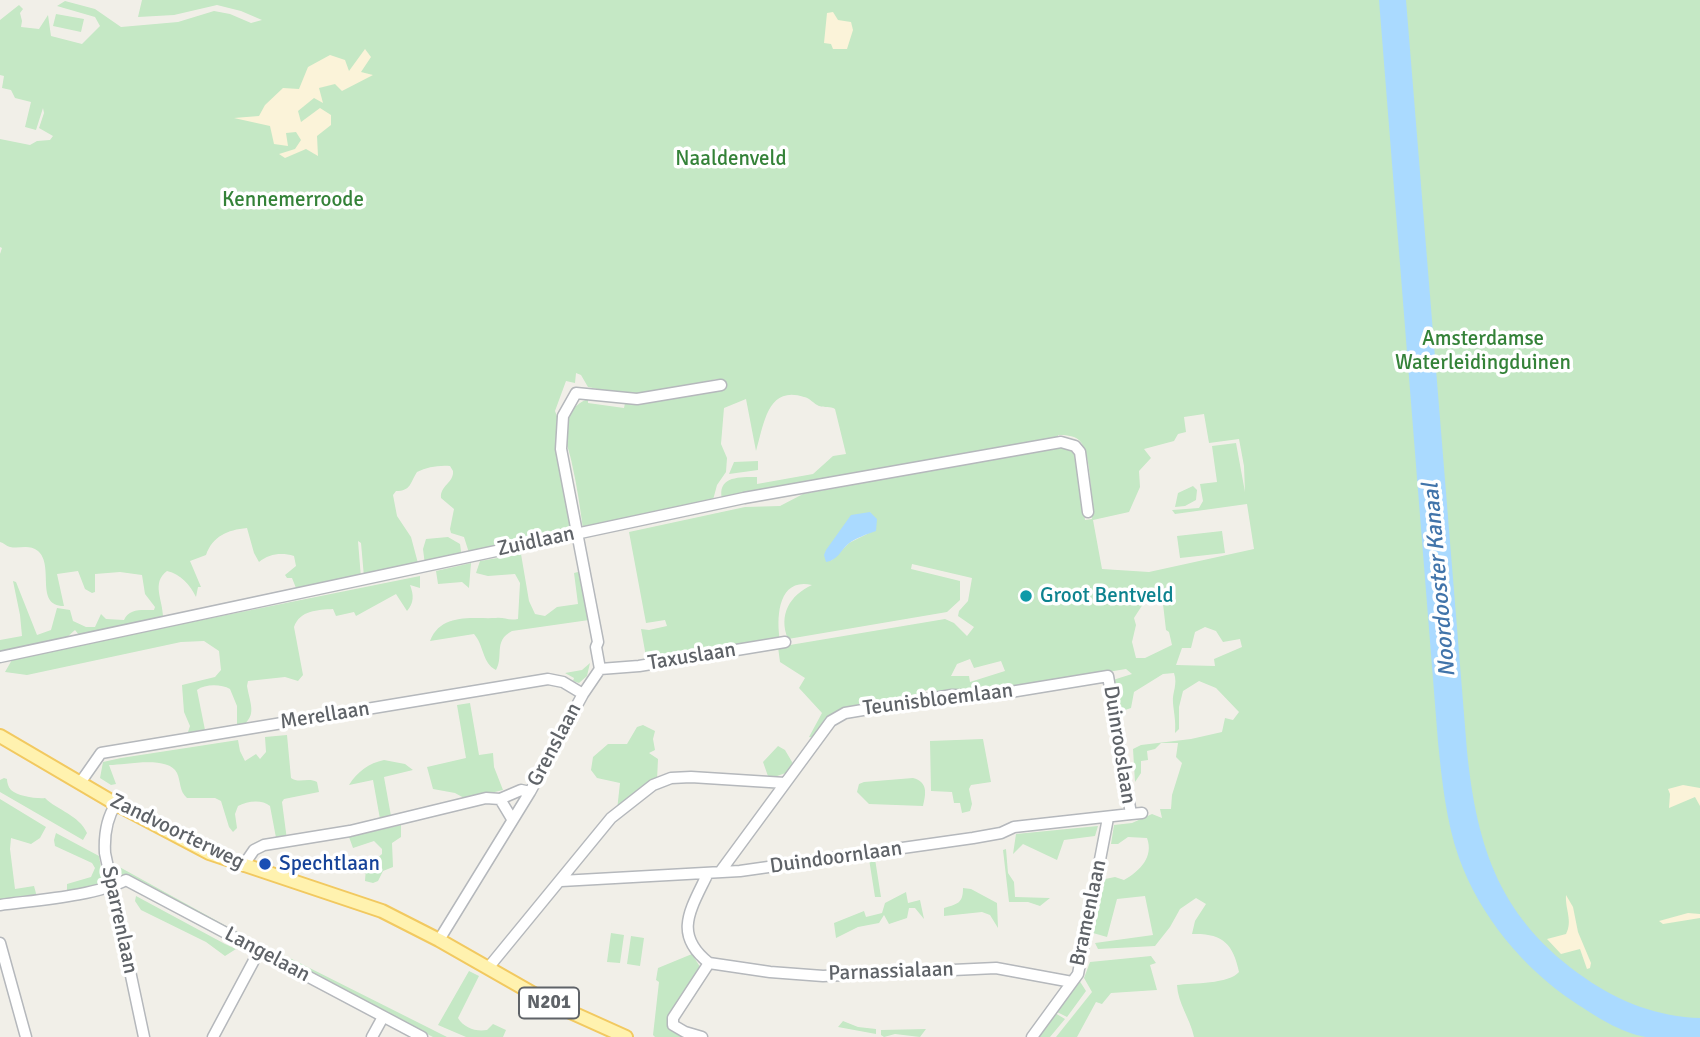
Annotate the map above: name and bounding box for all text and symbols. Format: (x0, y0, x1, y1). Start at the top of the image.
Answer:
park label: Naaldenveld (675, 146, 787, 172)
park label: Kennemerroode (222, 187, 364, 213)
park label: Amsterdamse Waterleidingduinen (1395, 326, 1571, 376)
water label: Noordooster Kanaal (1418, 482, 1462, 678)
street label: Zuidlaan (495, 522, 577, 562)
place label: Groot Bentveld (1040, 583, 1174, 609)
marker: Groot Bentveld (1018, 588, 1034, 604)
street label: Taxuslaan (646, 638, 738, 676)
street label: Teunisbloemlaan (861, 678, 1015, 722)
street label: Duinrooslaan (1097, 684, 1141, 806)
street label: Merellaan (278, 697, 372, 735)
street label: Grenslaan (523, 699, 587, 791)
street label: Zandvoorterweg (106, 789, 248, 875)
street label: Duindoornlaan (768, 836, 904, 880)
place label: Spechtlaan (279, 851, 380, 877)
marker: Spechtlaan (257, 856, 273, 872)
street label: Bramenlaan (1065, 857, 1113, 969)
street label: Sparrenlaan (95, 864, 143, 976)
street label: Langelaan (220, 922, 314, 988)
street label: Parnassialaan (828, 957, 954, 987)
road number: N201 (519, 987, 579, 1018)

